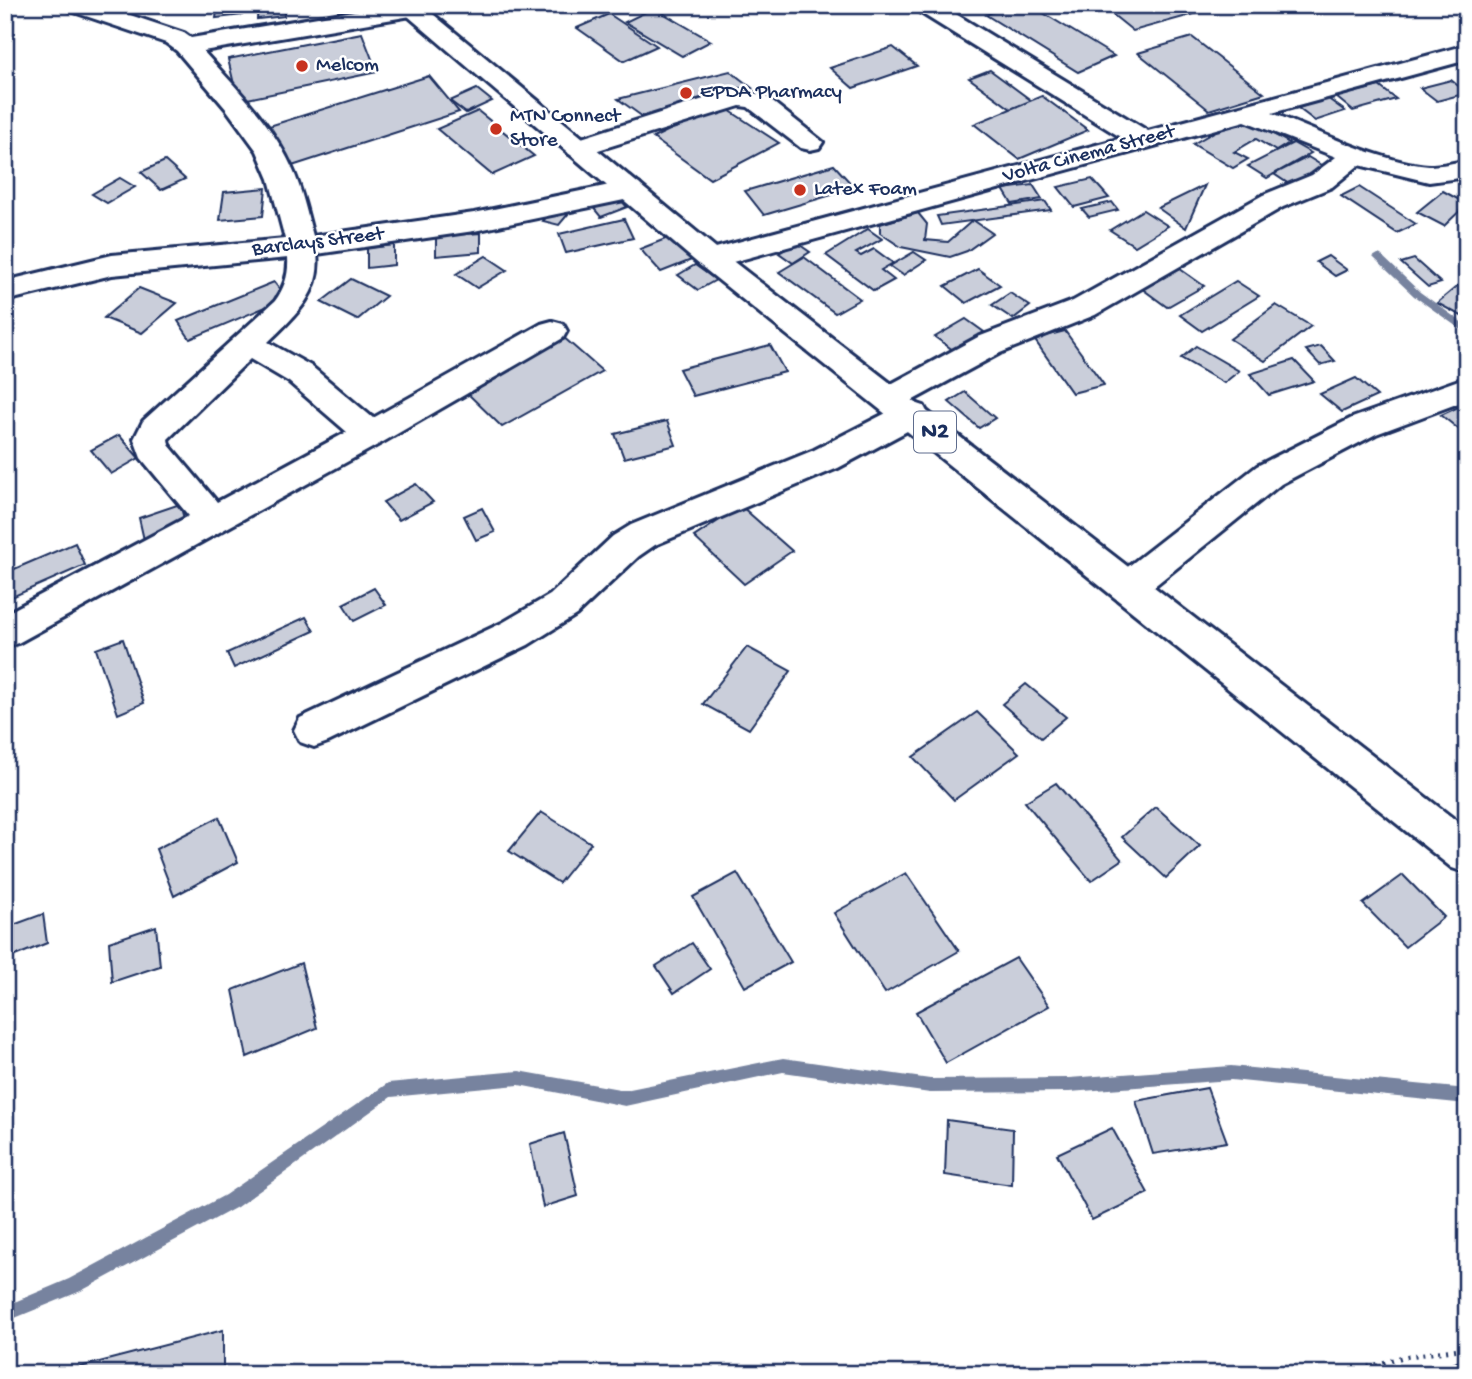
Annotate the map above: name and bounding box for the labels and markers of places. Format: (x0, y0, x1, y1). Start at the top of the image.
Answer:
place label: Melcom (316, 54, 379, 79)
marker: Melcom (294, 58, 310, 74)
place label: EPDA Pharmacy (700, 81, 842, 106)
marker: EPDA Pharmacy (678, 85, 694, 101)
place label: MTN Connect Store (510, 105, 623, 154)
marker: MTN Connect Store (488, 121, 504, 137)
place label: Latex Foam (814, 178, 917, 203)
marker: Latex Foam (792, 182, 808, 198)

